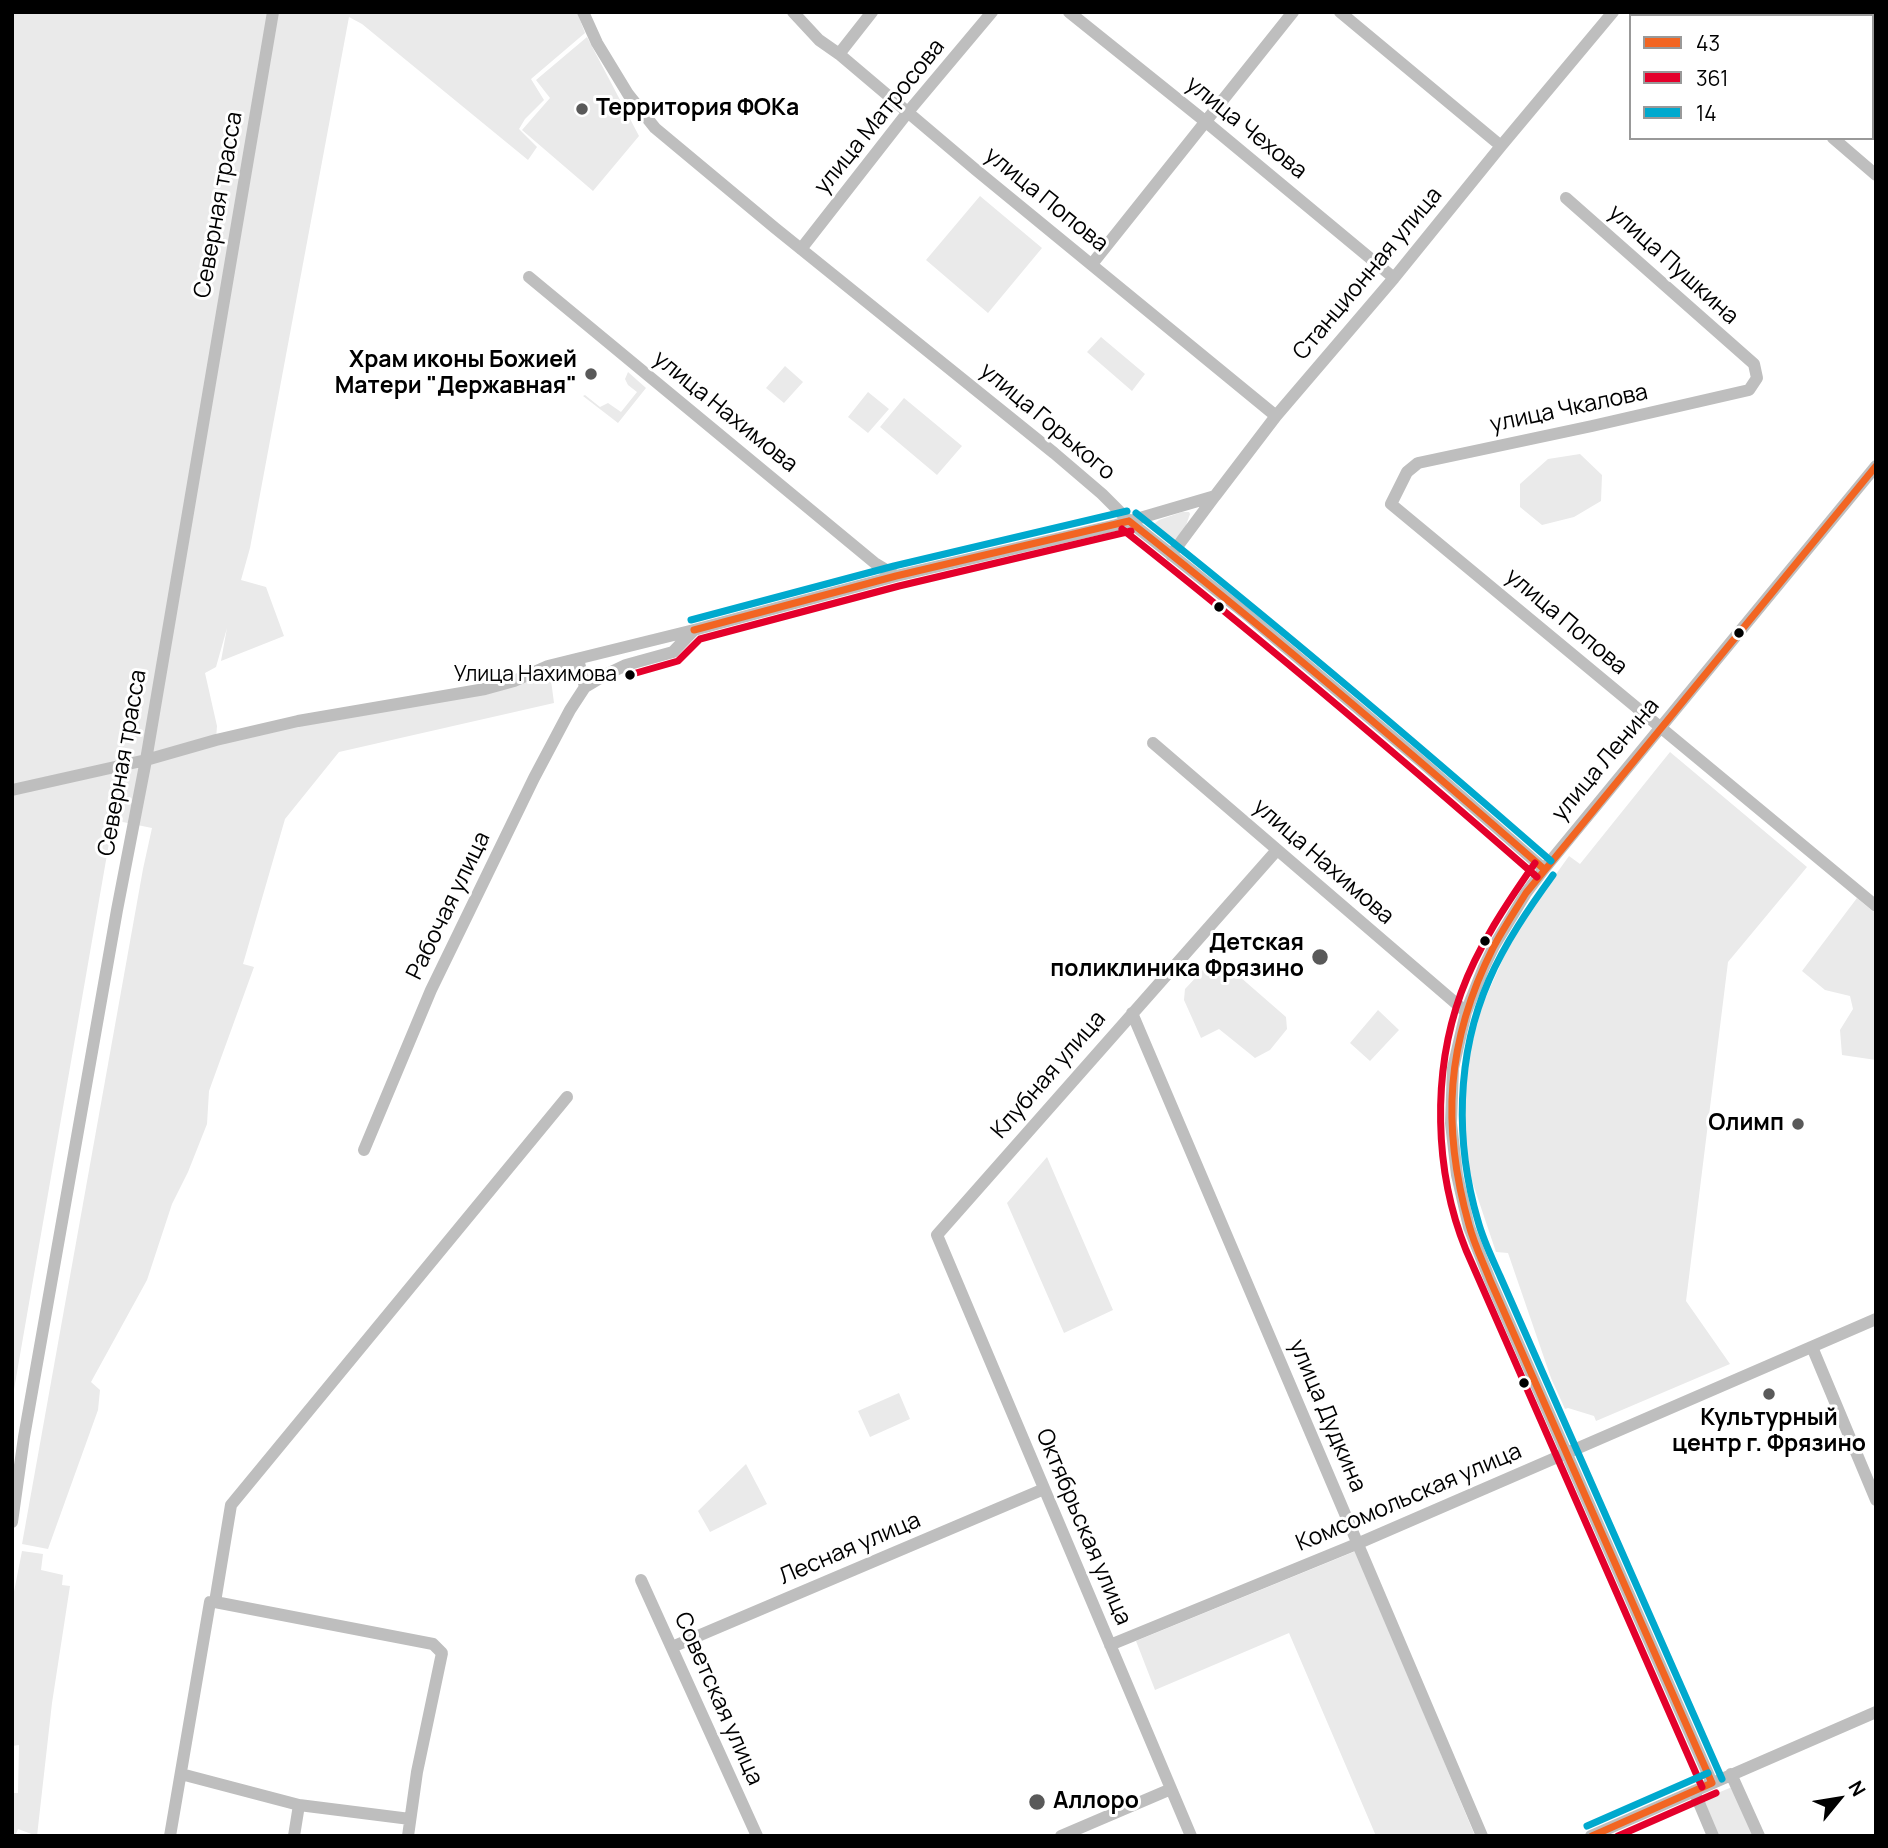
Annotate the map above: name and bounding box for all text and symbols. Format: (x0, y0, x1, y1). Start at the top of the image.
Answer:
legend (1629, 14, 1874, 140)
text: 43 (1696, 29, 1720, 57)
street label: улица Матросова (809, 34, 951, 200)
text: 361 (1696, 64, 1729, 92)
street label: улица Чехова (1180, 71, 1312, 185)
place label: Территория ФОКа (596, 95, 799, 123)
text: 14 (1696, 99, 1717, 127)
marker: Территория ФОКа (574, 101, 590, 117)
street label: Северная трасса (189, 110, 249, 300)
street label: улица Попова (979, 142, 1113, 258)
street label: Станционная улица (1288, 182, 1448, 366)
street label: улица Пушкина (1602, 199, 1744, 331)
street label: улица Нахимова (647, 345, 803, 479)
place label: Храм иконы Божией Матери "Державная" (335, 347, 577, 401)
street label: улица Горького (974, 357, 1120, 487)
marker: Храм иконы Божией Матери "Державная" (583, 366, 599, 382)
street label: улица Чкалова (1488, 379, 1650, 439)
street label: улица Попова (1499, 563, 1633, 681)
unlabelled marker (1212, 600, 1226, 614)
unlabelled marker (1732, 626, 1746, 640)
place label: Улица Нахимова (454, 662, 617, 688)
street label: Северная трасса (93, 668, 153, 858)
marker: Улица Нахимова (623, 668, 637, 682)
street label: улица Ленина (1547, 693, 1665, 827)
street label: улица Нахимова (1247, 793, 1399, 931)
street label: Рабочая улица (401, 827, 497, 985)
place label: Детская поликлиника Фрязино (1050, 930, 1304, 984)
unlabelled marker (1478, 934, 1492, 948)
marker: Детская поликлиника Фрязино (1310, 947, 1330, 967)
street label: Клубная улица (986, 1006, 1112, 1144)
place label: Олимп (1708, 1110, 1784, 1138)
marker: Олимп (1790, 1116, 1806, 1132)
street label: улица Дудкина (1282, 1336, 1372, 1496)
unlabelled marker (1517, 1376, 1531, 1390)
marker: Культурный центр г. Фрязино (1761, 1386, 1777, 1402)
place label: Культурный центр г. Фрязино (1672, 1405, 1866, 1459)
street label: Октябрьская улица (1029, 1425, 1137, 1629)
street label: Комсомольская улица (1292, 1438, 1526, 1558)
street label: Лесная улица (775, 1507, 925, 1591)
street label: Советская улица (668, 1608, 768, 1790)
north arrow (1804, 1764, 1874, 1834)
text: N (1843, 1776, 1872, 1801)
place label: Аллоро (1053, 1788, 1139, 1816)
marker: Аллоро (1027, 1792, 1047, 1812)

